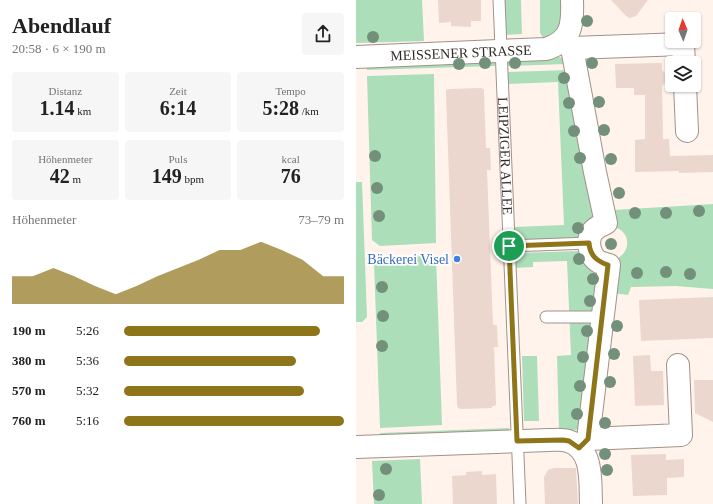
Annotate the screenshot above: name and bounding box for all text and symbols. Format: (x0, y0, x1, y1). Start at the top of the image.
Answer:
north arrow (665, 12, 701, 48)
map controls (665, 12, 701, 92)
text: Abendlauf (12, 13, 111, 38)
button: share (302, 13, 344, 55)
text: 20:58 · 6 × 190 m (12, 41, 106, 56)
street label: MEISSENER STRASSE (390, 42, 532, 63)
button: layers (665, 56, 701, 92)
text: Distanz (49, 85, 82, 97)
text: Zeit (169, 85, 187, 97)
text: Tempo (275, 85, 306, 97)
text: 1.14 (39, 97, 74, 119)
text: 6:14 (160, 97, 196, 119)
text: 5:28 (262, 97, 299, 119)
street label: LEIPZIGER ALLEE (496, 97, 515, 215)
text: km (74, 105, 91, 117)
text: /km (299, 105, 319, 117)
text: Höhenmeter (38, 153, 93, 165)
text: Puls (169, 153, 187, 165)
text: kcal (281, 153, 300, 165)
text: 42 (50, 165, 70, 187)
text: 149 (152, 165, 182, 187)
text: 76 (281, 165, 301, 187)
text: m (70, 173, 81, 185)
text: bpm (182, 173, 204, 185)
text: Höhenmeter (12, 212, 76, 227)
text: 73–79 m (298, 212, 344, 227)
pin (492, 229, 526, 263)
icon: arrive (498, 235, 520, 257)
place label: Bäckerei Visel (367, 252, 449, 267)
marker: Bäckerei Visel (452, 254, 462, 264)
text: 190 m (12, 323, 46, 338)
text: 5:26 (76, 323, 99, 338)
text: 380 m (12, 353, 46, 368)
text: 5:36 (76, 353, 99, 368)
text: 570 m (12, 383, 46, 398)
text: 5:32 (76, 383, 99, 398)
text: 760 m (12, 413, 46, 428)
text: 5:16 (76, 413, 99, 428)

